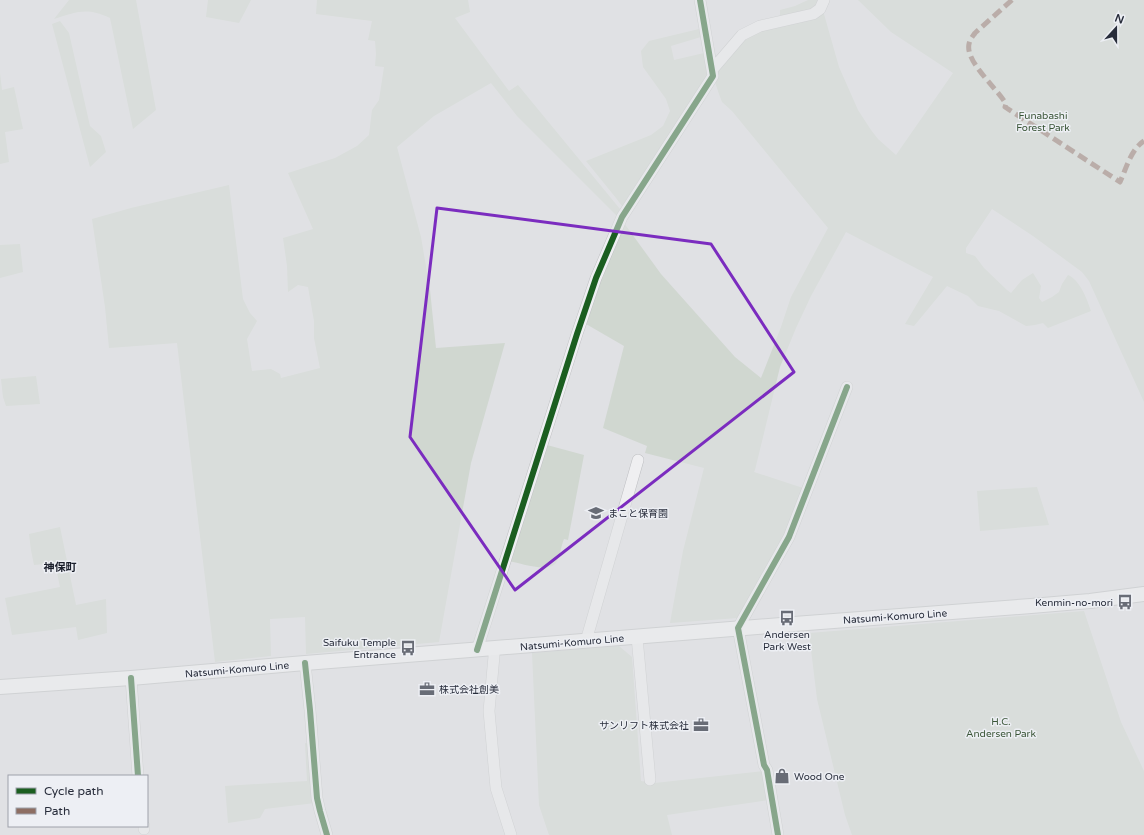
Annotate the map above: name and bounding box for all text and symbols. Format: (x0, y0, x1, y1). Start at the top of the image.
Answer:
north arrow (1096, 8, 1136, 48)
text: N (1113, 11, 1126, 27)
park label: Funabashi Forest Park (1016, 110, 1070, 134)
school or university icon: まこと保育園 (587, 504, 605, 522)
place label: まこと保育園 (608, 508, 668, 520)
district label: 神保町 (44, 561, 77, 574)
bus stop icon: Kenmin-no-mori (1116, 593, 1134, 611)
place label: Kenmin-no-mori (1035, 597, 1113, 609)
street label: Natsumi-Komuro Line (843, 607, 948, 627)
bus stop icon: Andersen Park West (778, 609, 796, 627)
place label: Andersen Park West (763, 629, 811, 653)
street label: Natsumi-Komuro Line (520, 632, 625, 654)
place label: Saifuku Temple Entrance (323, 637, 396, 661)
bus stop icon: Saifuku Temple Entrance (399, 639, 417, 657)
street label: Natsumi-Komuro Line (185, 659, 290, 681)
office icon: 株式会社創美 (418, 680, 436, 698)
place label: 株式会社創美 (439, 684, 499, 696)
office icon: サンリフト株式会社 (692, 716, 710, 734)
park label: H.C. Andersen Park (966, 716, 1036, 740)
place label: サンリフト株式会社 (599, 720, 689, 732)
shop icon: Wood One (773, 767, 791, 785)
place label: Wood One (794, 771, 845, 783)
legend (8, 775, 148, 827)
text: Cycle path (44, 784, 103, 798)
text: Path (44, 804, 70, 818)

